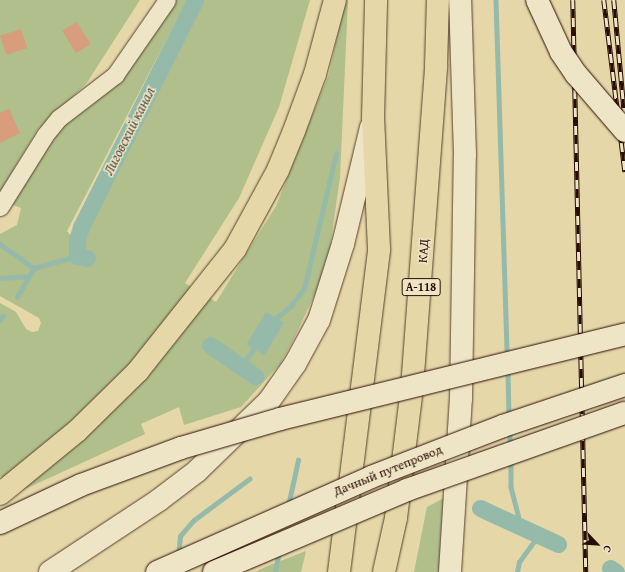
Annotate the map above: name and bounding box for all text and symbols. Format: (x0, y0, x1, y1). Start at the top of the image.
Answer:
water label: Лиговский канал (100, 84, 158, 178)
street label: КАД (415, 238, 433, 264)
road number: А-118 (401, 277, 441, 297)
street label: Дачный путепровод (331, 442, 445, 500)
north arrow (577, 524, 617, 564)
text: С (599, 543, 616, 555)

